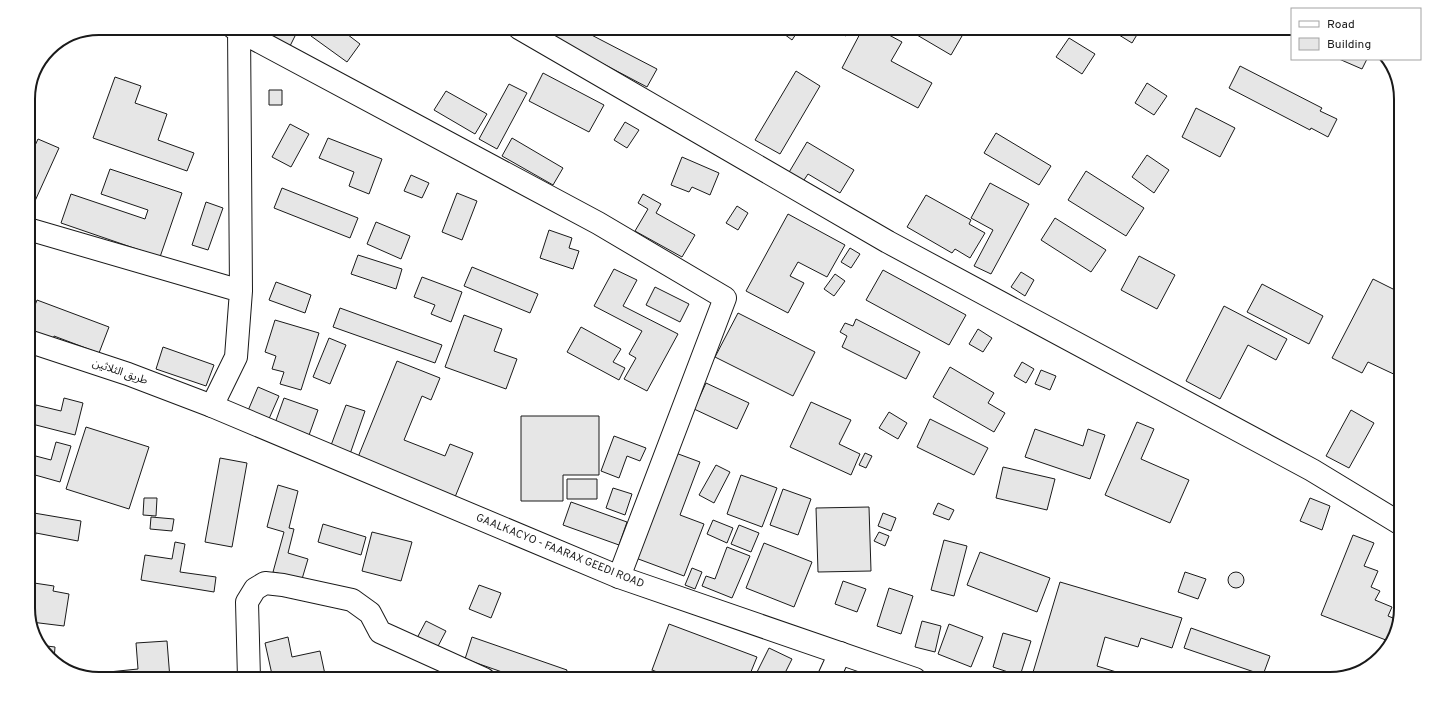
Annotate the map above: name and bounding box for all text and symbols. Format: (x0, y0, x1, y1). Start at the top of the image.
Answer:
legend (1291, 8, 1421, 60)
text: Road (1327, 17, 1355, 33)
text: Building (1327, 37, 1371, 53)
street label: طريق الثلاثين (90, 356, 150, 388)
street label: GAALKACYO - FAARAX GEEDI ROAD (474, 511, 646, 591)

